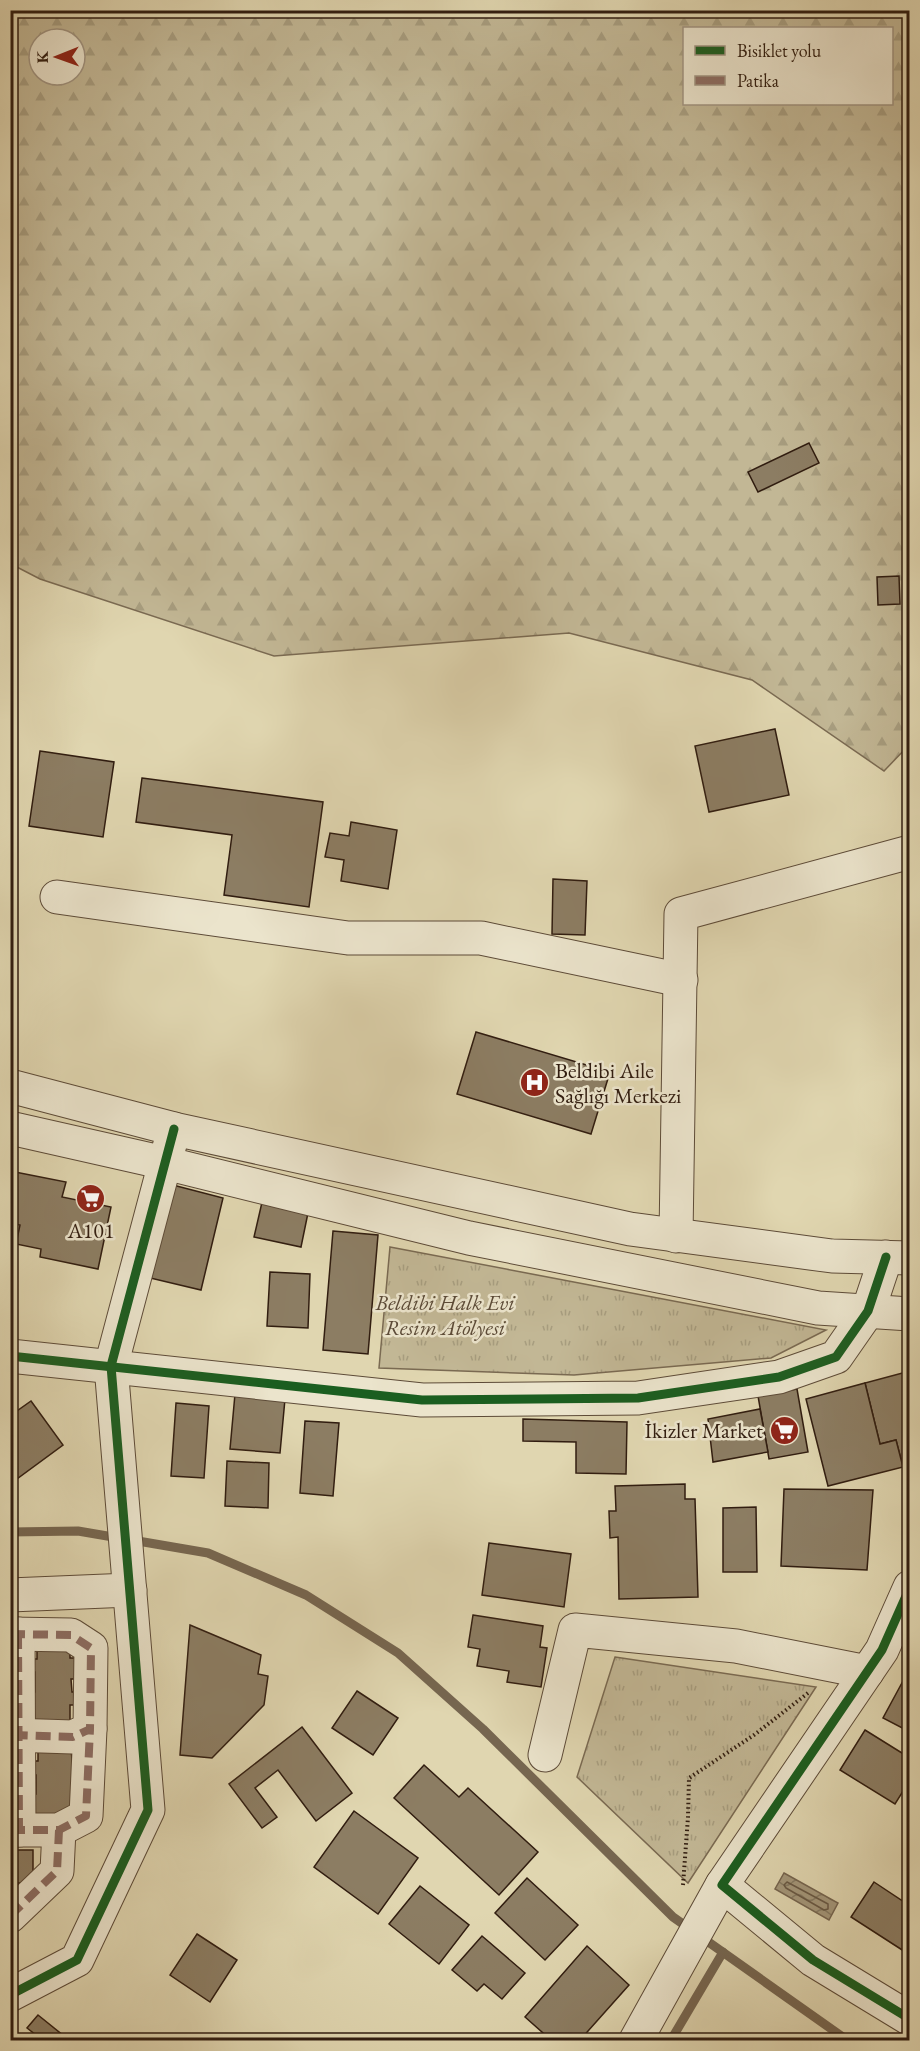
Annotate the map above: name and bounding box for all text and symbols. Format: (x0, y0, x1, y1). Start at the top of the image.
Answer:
north arrow (27, 27, 87, 87)
legend (683, 27, 893, 105)
text: Bisiklet yolu (737, 39, 822, 62)
text: K (32, 50, 53, 64)
text: Patika (737, 69, 780, 92)
place label: Beldibi Aile Sağlığı Merkezi (555, 1056, 682, 1110)
hospital icon: Beldibi Aile Sağlığı Merkezi (518, 1067, 550, 1099)
supermarket icon: A101 (75, 1182, 107, 1214)
place label: A101 (67, 1216, 114, 1245)
park label: Beldibi Halk Evi Resim Atölyesi (374, 1288, 516, 1342)
supermarket icon: İkizler Market (768, 1414, 800, 1446)
place label: İkizler Market (645, 1416, 763, 1445)

